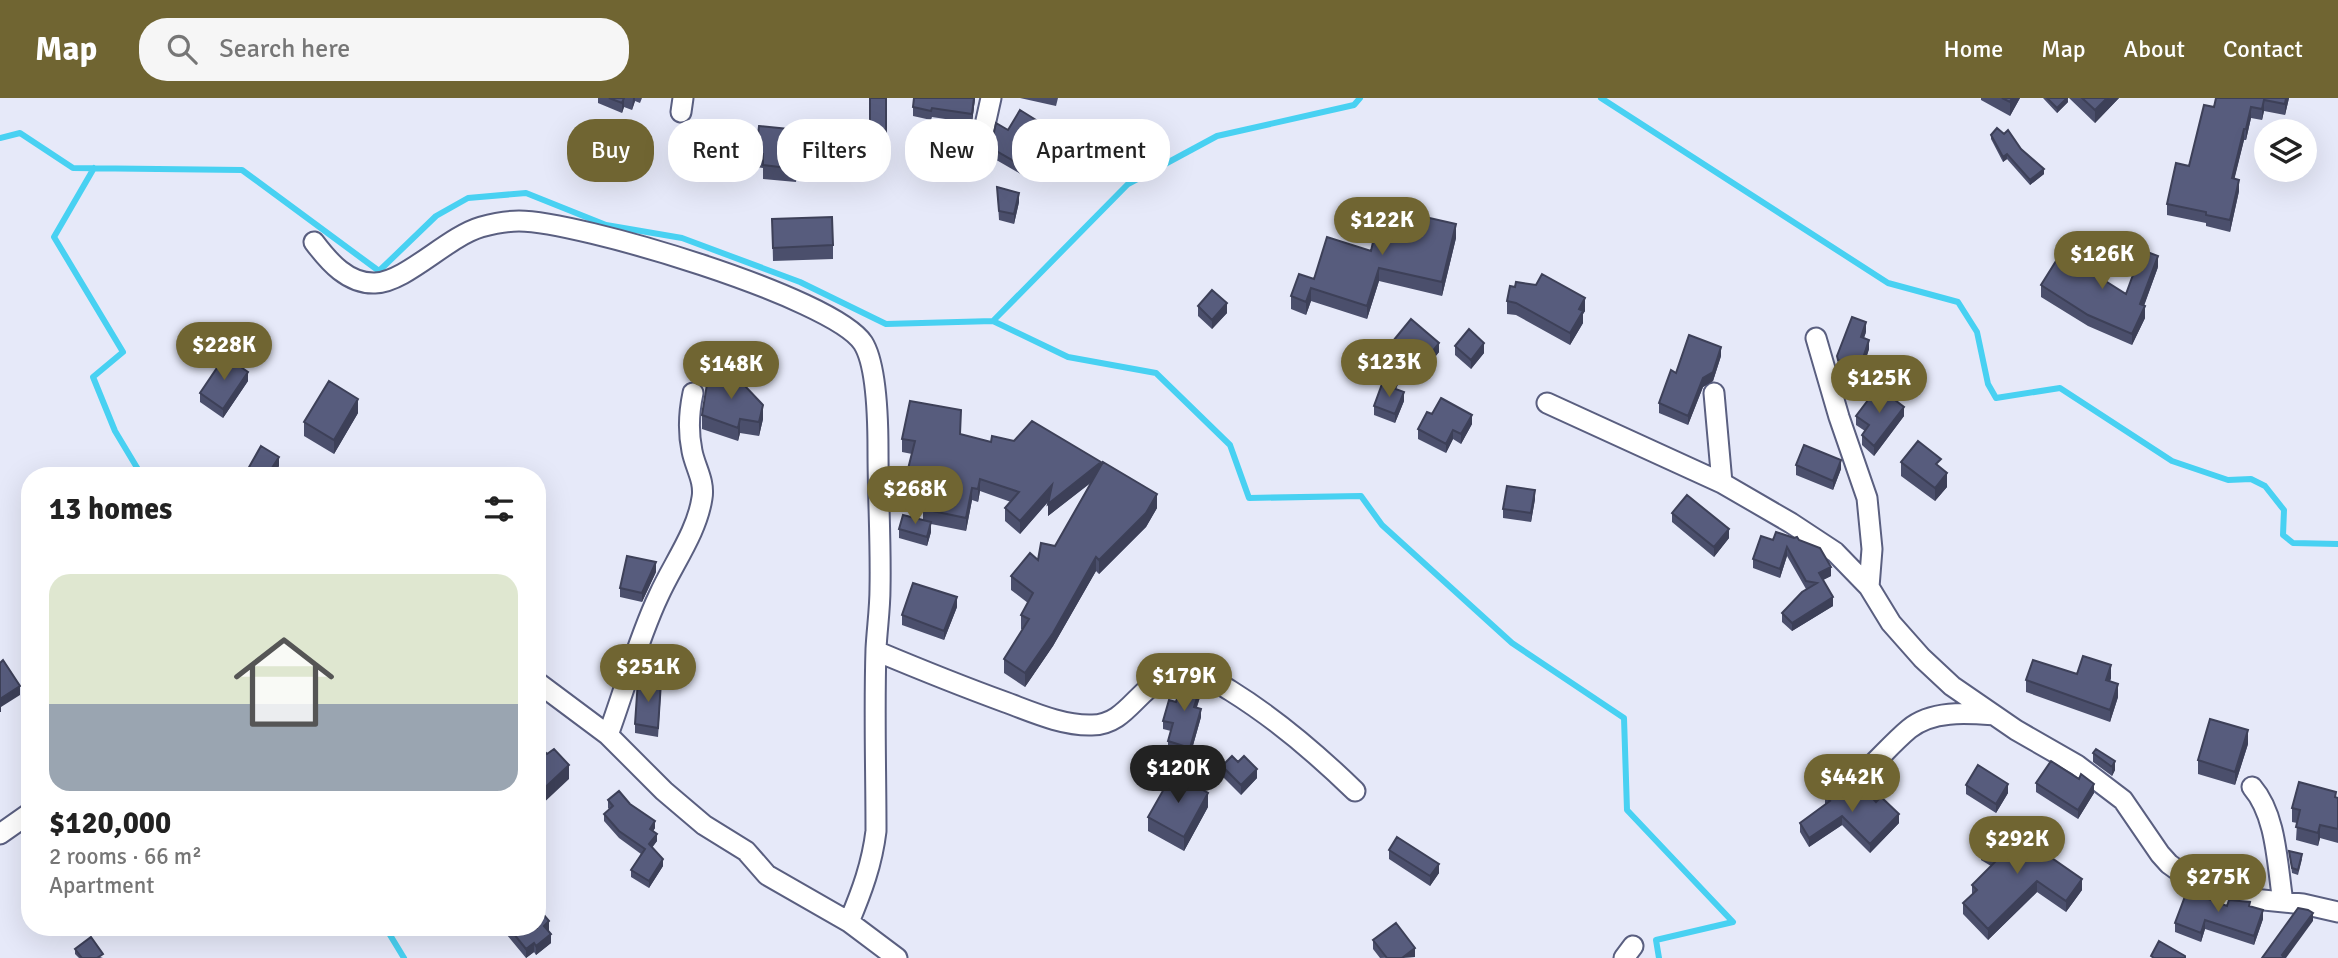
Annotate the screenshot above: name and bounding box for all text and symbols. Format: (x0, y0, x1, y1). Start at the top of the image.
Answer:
search box (139, 18, 629, 81)
text: Map (35, 29, 97, 70)
icon: search (163, 30, 201, 68)
text: Search here (219, 33, 350, 65)
text: Home (1943, 34, 2003, 64)
text: Map (2041, 34, 2086, 64)
text: About (2124, 34, 2185, 64)
text: Contact (2223, 34, 2303, 64)
chip: Buy (567, 119, 654, 182)
chip: Rent (668, 119, 763, 182)
chip: Filters (777, 119, 891, 182)
chip: New (905, 119, 998, 182)
chip: Apartment (1012, 119, 1170, 182)
map controls (2254, 119, 2317, 182)
button: layers (2254, 119, 2317, 182)
pin: $122K (1333, 198, 1431, 257)
text: $122K (1350, 205, 1414, 234)
pin: $126K (2053, 232, 2151, 291)
text: $126K (2070, 239, 2134, 268)
pin: $228K (175, 322, 273, 382)
text: $228K (192, 330, 256, 359)
pin: $123K (1340, 340, 1438, 399)
pin: $148K (682, 342, 780, 401)
text: $123K (1357, 347, 1421, 376)
text: $148K (699, 349, 763, 378)
pin: $125K (1830, 356, 1928, 415)
text: $125K (1847, 363, 1911, 392)
pin: $268K (866, 466, 964, 526)
text: $268K (883, 474, 947, 503)
icon: filters (480, 490, 518, 528)
text: 13 homes (49, 491, 172, 528)
icon: home (221, 619, 347, 745)
pin: $251K (599, 644, 697, 704)
text: $251K (616, 652, 680, 681)
pin: $179K (1135, 654, 1233, 713)
text: $179K (1152, 661, 1216, 690)
pin: $120K (1129, 746, 1227, 805)
text: $120K (1146, 753, 1210, 782)
pin: $442K (1803, 754, 1901, 814)
text: $442K (1820, 762, 1884, 791)
text: $120,000 (49, 805, 171, 842)
pin: $292K (1968, 816, 2066, 876)
text: $292K (1985, 824, 2049, 853)
text: 2 rooms · 66 m² (49, 842, 202, 871)
pin: $275K (2169, 854, 2267, 914)
text: $275K (2186, 862, 2250, 891)
text: Apartment (49, 871, 154, 900)

